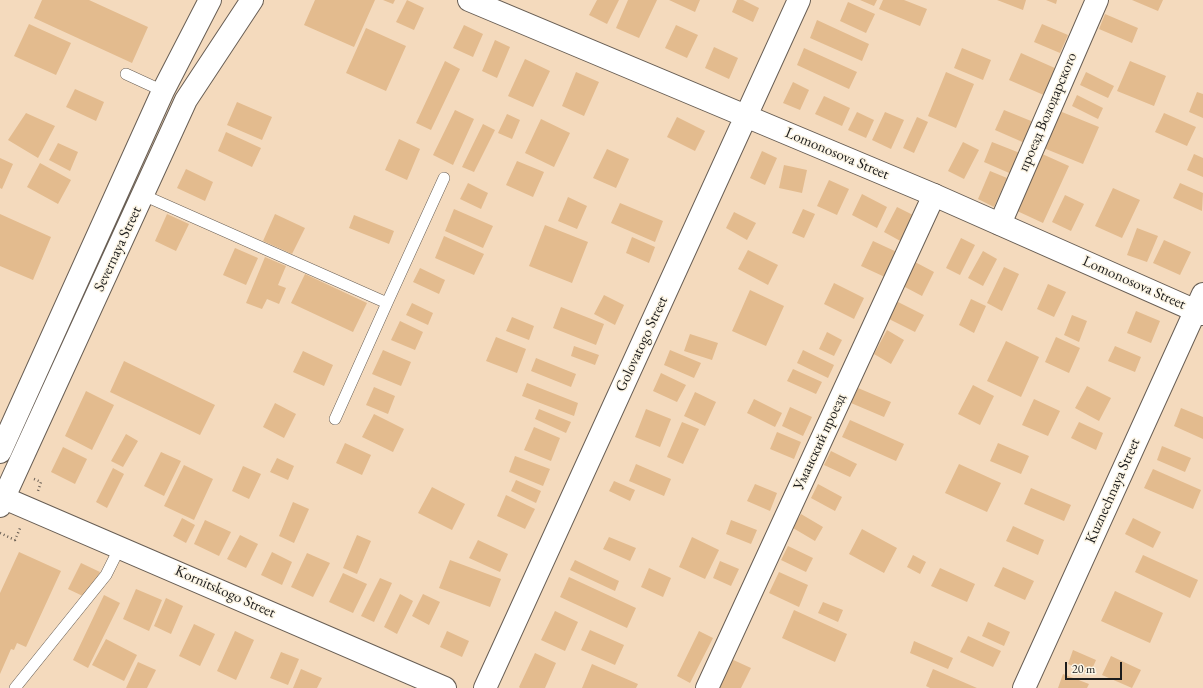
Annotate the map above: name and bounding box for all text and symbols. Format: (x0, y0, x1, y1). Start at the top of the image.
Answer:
street label: проезд Володарского (1015, 50, 1081, 174)
street label: Lomonosova Street (782, 124, 892, 184)
street label: Severnaya Street (90, 204, 146, 294)
street label: Lomonosova Street (1080, 252, 1188, 314)
street label: Golovatogo Street (612, 293, 672, 395)
street label: Уманский проезд (790, 391, 850, 493)
street label: Kuznechnaya Street (1082, 436, 1144, 546)
street label: Kornitskogo Street (172, 562, 278, 622)
scale bar (1067, 654, 1124, 680)
text: 20 m (1072, 661, 1095, 677)

